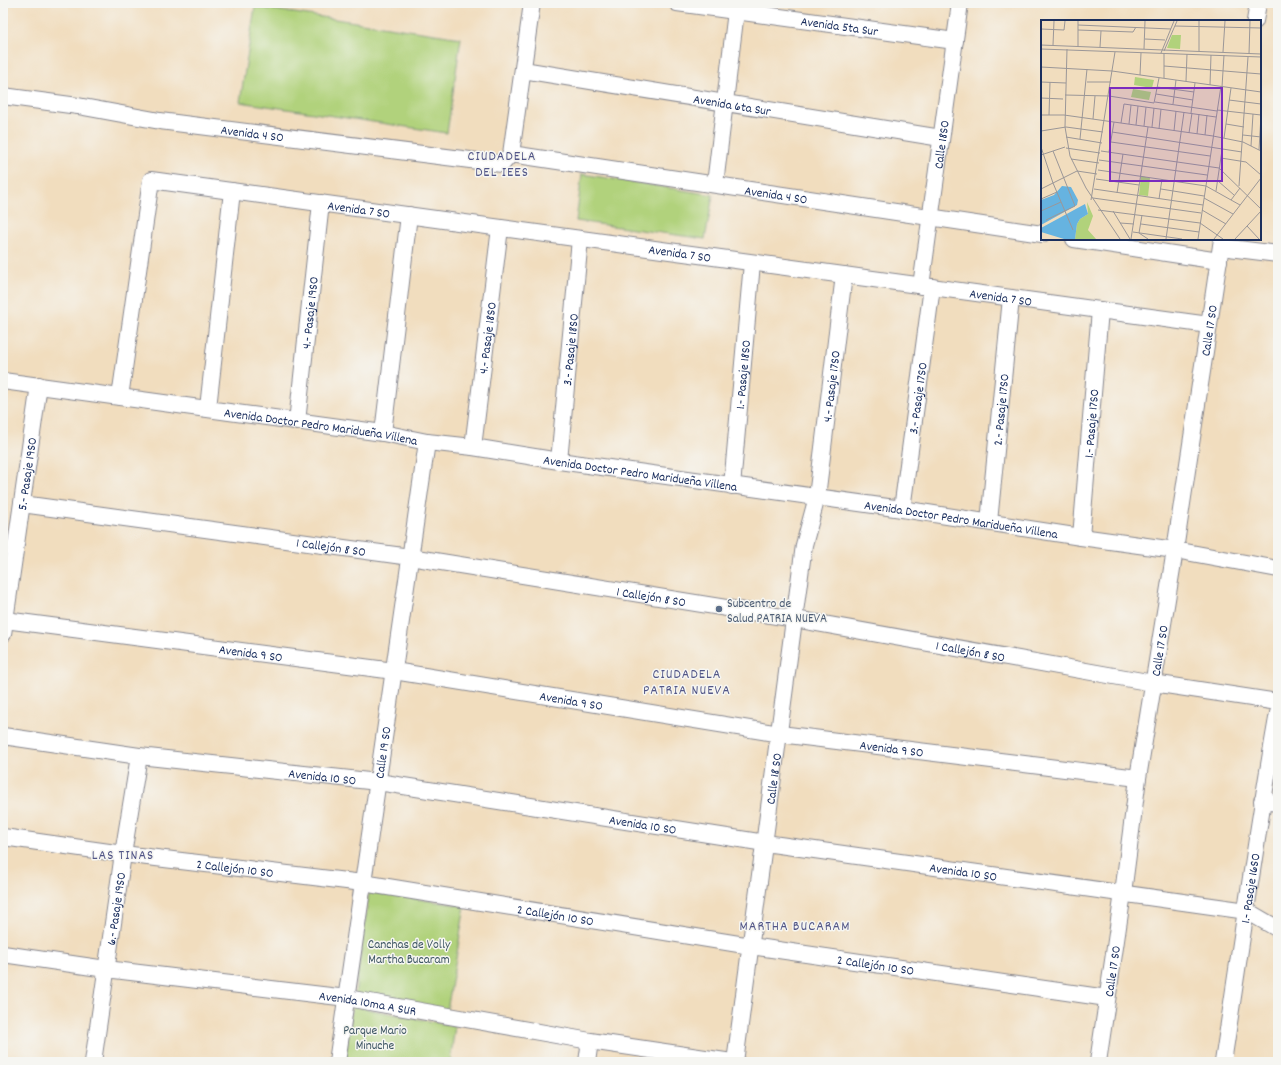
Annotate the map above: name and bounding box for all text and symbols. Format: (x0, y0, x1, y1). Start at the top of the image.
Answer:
street label: Avenida 5ta Sur (799, 13, 879, 42)
inset map (1041, 20, 1261, 240)
street label: Avenida 6ta Sur (692, 91, 772, 122)
street label: Calle 18SO (930, 119, 956, 170)
street label: Avenida 4 SO (219, 122, 285, 148)
district label: CIUDADELA DEL IEES (468, 147, 536, 183)
street label: Avenida 4 SO (743, 182, 808, 211)
street label: Avenida 7 SO (326, 197, 391, 225)
street label: Avenida 7 SO (647, 241, 712, 269)
street label: 4.- Pasaje 19SO (298, 276, 325, 350)
street label: Avenida 7 SO (968, 285, 1033, 313)
street label: 4.- Pasaje 18SO (475, 301, 503, 375)
street label: Calle 17 SO (1197, 304, 1224, 358)
street label: 3.- Pasaje 18SO (559, 313, 585, 387)
street label: 1.- Pasaje 18SO (732, 339, 757, 410)
street label: 4.- Pasaje 17SO (819, 350, 847, 423)
street label: 3.- Pasaje 17SO (905, 361, 934, 435)
street label: 2.- Pasaje 17SO (990, 373, 1016, 447)
street label: 1.- Pasaje 17SO (1081, 388, 1105, 459)
street label: Avenida Doctor Pedro Maridueña Villena (222, 404, 420, 452)
street label: 5.- Pasaje 19SO (14, 436, 43, 512)
street label: Avenida Doctor Pedro Maridueña Villena (542, 452, 739, 498)
street label: Avenida Doctor Pedro Maridueña Villena (863, 497, 1060, 545)
street label: 1 Callejón 8 SO (295, 535, 367, 563)
street label: 1 Callejón 8 SO (615, 583, 687, 613)
place label: Subcentro de Salud PATRIA NUEVA (727, 595, 827, 629)
marker: Subcentro de Salud PATRIA NUEVA (714, 604, 724, 614)
street label: Calle 17 SO (1148, 624, 1175, 678)
street label: 1 Callejón 8 SO (934, 637, 1006, 668)
street label: Avenida 9 SO (218, 641, 284, 668)
district label: CIUDADELA PATRIA NUEVA (643, 665, 731, 701)
street label: Avenida 9 SO (538, 688, 604, 717)
street label: Calle 19 SO (371, 725, 398, 780)
street label: Avenida 9 SO (858, 737, 924, 764)
street label: Calle 18 SO (762, 752, 788, 806)
street label: Avenida 10 SO (287, 765, 357, 792)
street label: Avenida 10 SO (607, 812, 678, 841)
district label: LAS TINAS (92, 846, 154, 866)
street label: 1.- Pasaje 16SO (1237, 852, 1267, 925)
street label: 2 Callejón 10 SO (195, 856, 274, 884)
street label: Avenida 10 SO (928, 859, 998, 888)
street label: 6.- Pasaje 19SO (103, 871, 132, 947)
street label: 2 Callejón 10 SO (515, 901, 595, 932)
district label: MARTHA BUCARAM (740, 917, 850, 937)
park label: Canchas de Volly Martha Bucaram (368, 936, 451, 970)
street label: Calle 17 SO (1101, 944, 1127, 998)
street label: 2 Callejón 10 SO (836, 952, 915, 982)
street label: Avenida 10ma A SUR (318, 988, 417, 1022)
park label: Parque Mario Minuche (343, 1022, 407, 1056)

